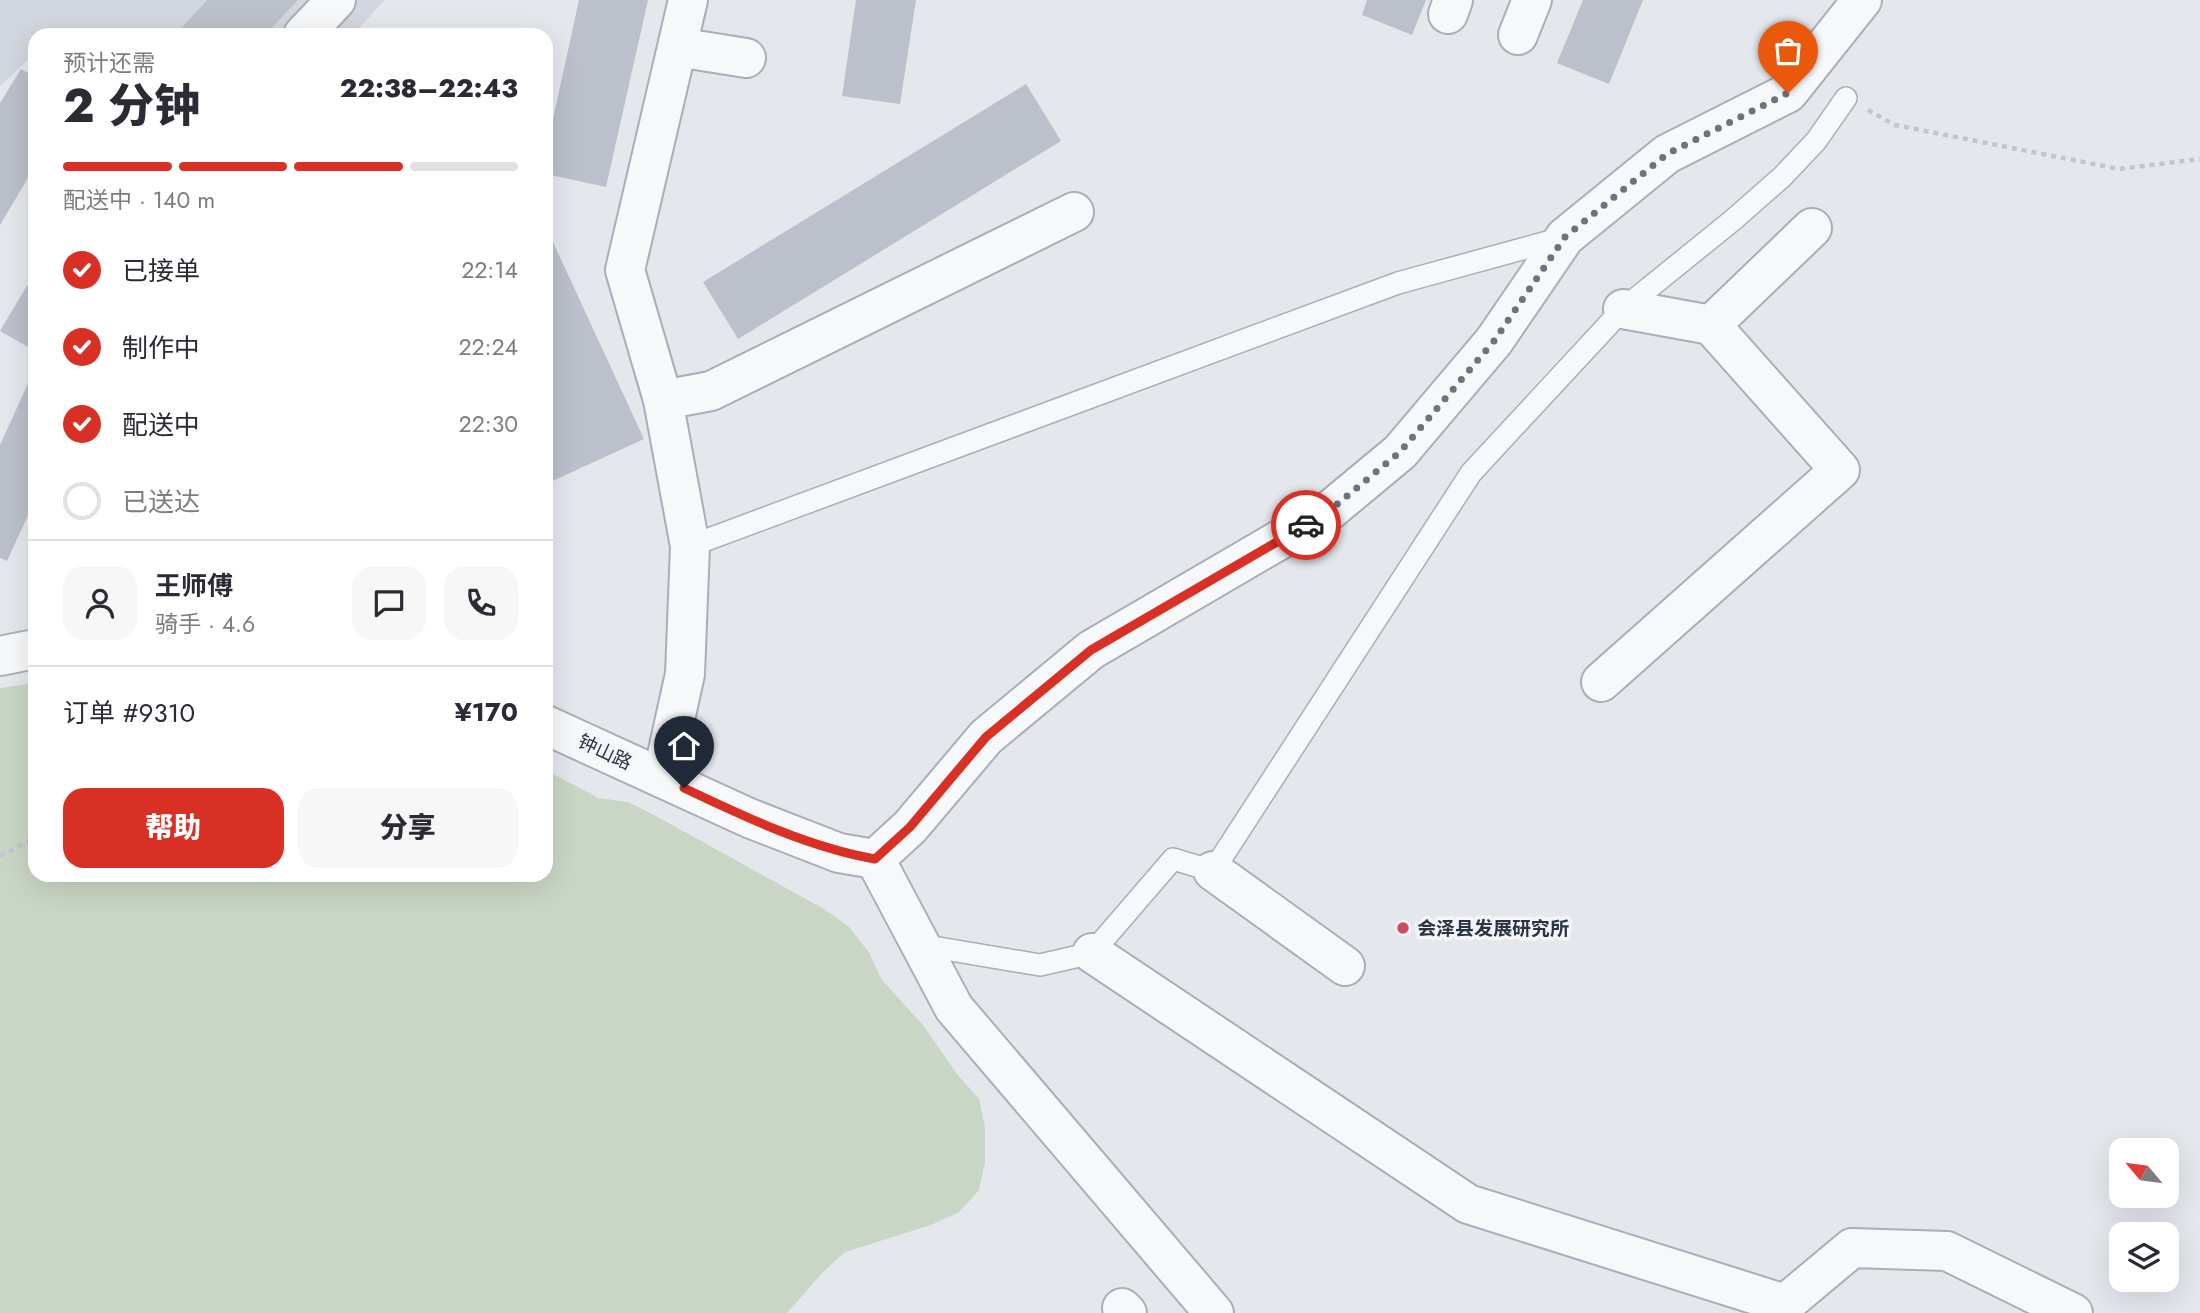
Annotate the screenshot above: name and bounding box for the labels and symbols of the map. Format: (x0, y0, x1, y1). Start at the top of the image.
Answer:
pin (1758, 21, 1818, 93)
courier (1271, 490, 1341, 560)
pin (654, 716, 714, 788)
street label: 钟山路 (573, 728, 637, 776)
place label: 会泽县发展研究所 (1417, 915, 1569, 942)
marker: 会泽县发展研究所 (1395, 920, 1411, 936)
north arrow (2109, 1138, 2179, 1208)

